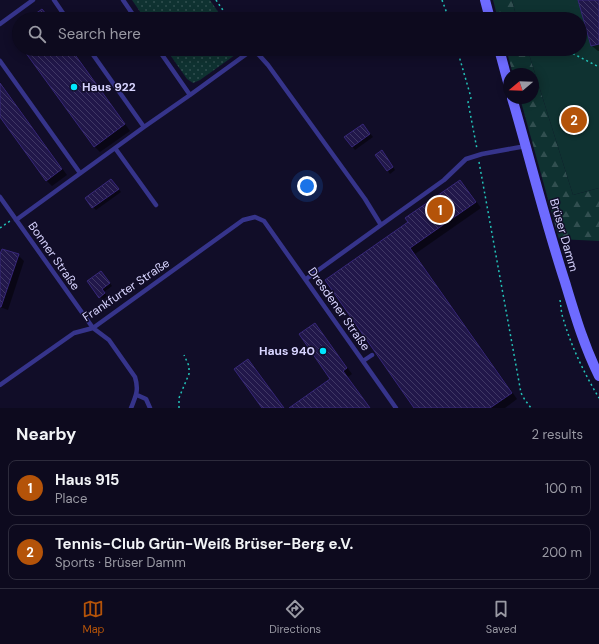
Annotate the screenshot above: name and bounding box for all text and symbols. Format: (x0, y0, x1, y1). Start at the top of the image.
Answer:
search box (12, 12, 587, 56)
icon: search (26, 23, 48, 45)
text: Search here (58, 24, 141, 44)
north arrow (503, 68, 539, 104)
place label: Haus 922 (82, 79, 136, 95)
marker: Haus 922 (69, 82, 79, 92)
pin: 2 (561, 105, 587, 135)
your location (297, 176, 317, 196)
pin: 1 (427, 195, 453, 225)
street label: Brüser Damm (546, 197, 582, 273)
street label: Bonner Straße (25, 219, 84, 293)
street label: Frankfurter Straße (79, 255, 173, 325)
street label: Dresdener Straße (304, 264, 374, 354)
place label: Haus 940 (259, 343, 315, 359)
marker: Haus 940 (318, 346, 328, 356)
text: Nearby (16, 423, 76, 445)
text: 2 results (532, 426, 583, 443)
text: Haus 915 (55, 470, 119, 490)
text: 1 (28, 480, 32, 497)
text: 100 m (545, 480, 582, 497)
text: Place (55, 490, 87, 507)
text: Tennis-Club Grün-Weiß Brüser-Berg e.V. (55, 534, 353, 554)
text: 2 (26, 544, 34, 561)
text: 200 m (542, 544, 582, 561)
text: Sports · Brüser Damm (55, 554, 186, 571)
tab: Map (82, 598, 105, 636)
tab: Directions (269, 598, 321, 636)
tab: Saved (486, 598, 517, 636)

